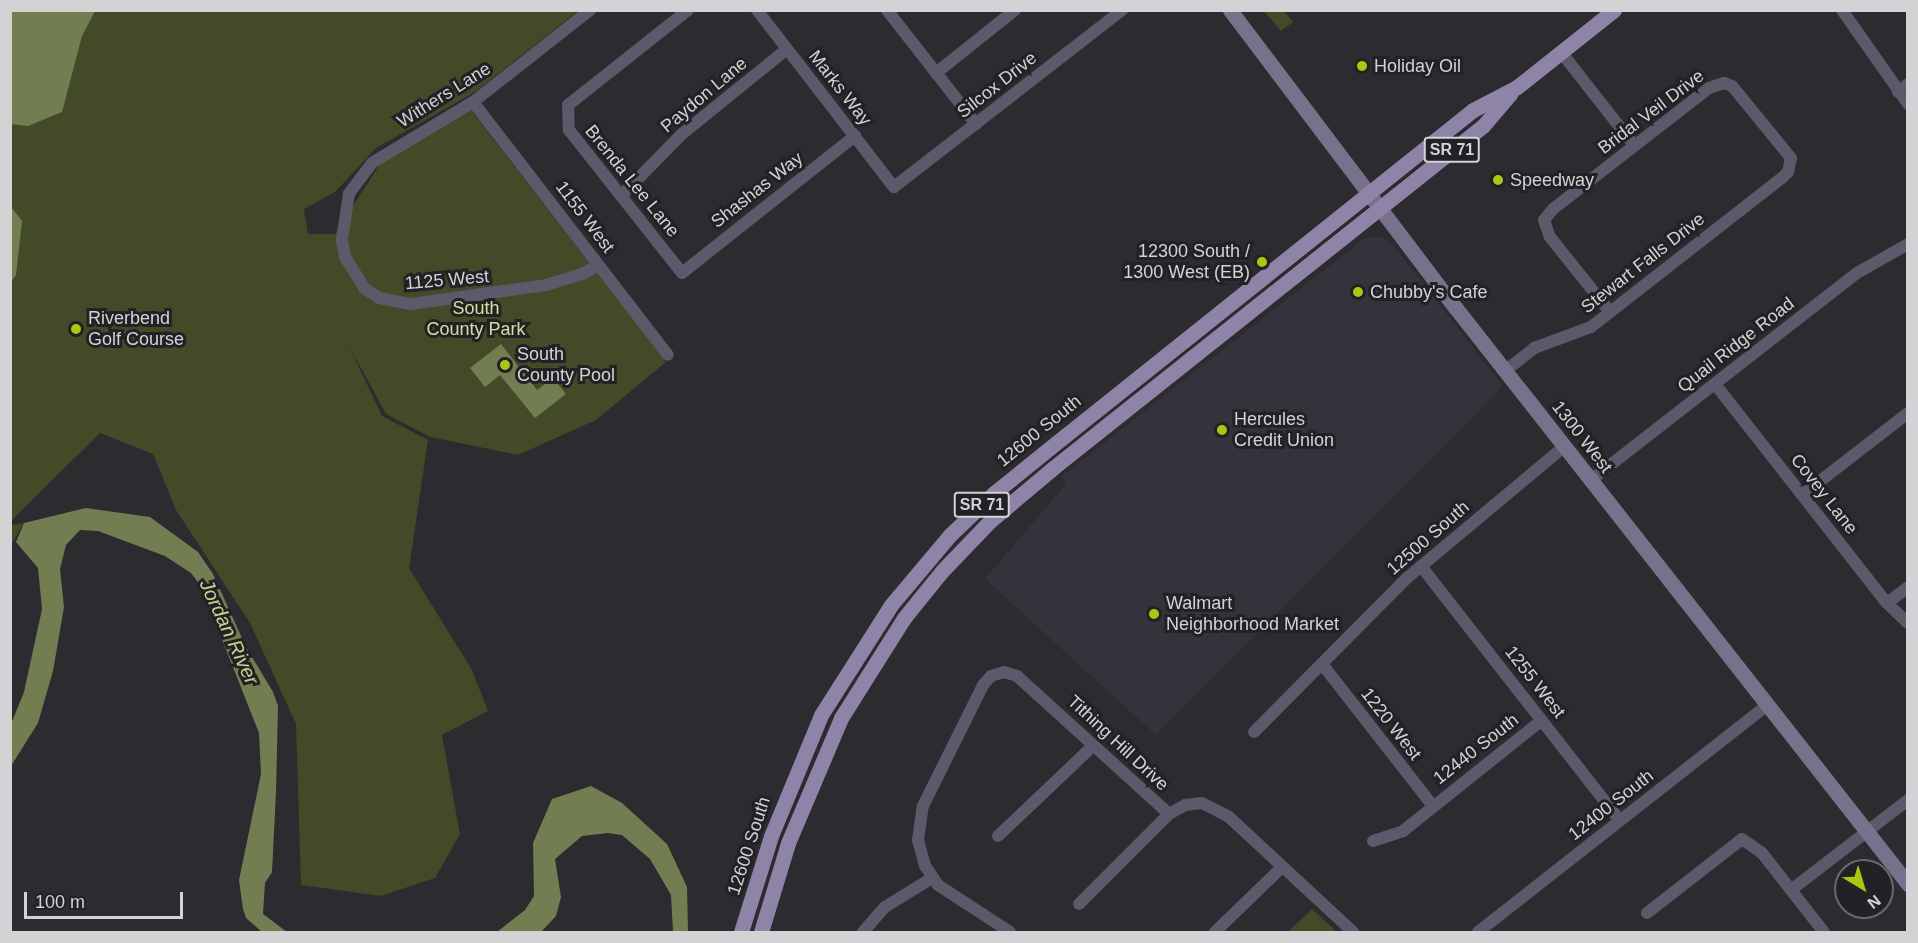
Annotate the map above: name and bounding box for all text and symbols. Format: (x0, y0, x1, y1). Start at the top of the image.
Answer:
street label: Marks Way (804, 46, 876, 130)
street label: Silcox Drive (953, 47, 1041, 123)
street label: Paydon Lane (656, 53, 752, 137)
place label: Holiday Oil (1374, 55, 1461, 77)
street label: Withers Lane (393, 58, 495, 132)
marker: Holiday Oil (1355, 59, 1369, 73)
street label: Bridal Veil Drive (1594, 65, 1708, 159)
street label: Brenda Lee Lane (580, 121, 684, 241)
road number: SR 71 (1424, 137, 1480, 163)
street label: Shashas Way (707, 148, 807, 232)
place label: Speedway (1510, 169, 1594, 191)
marker: Speedway (1491, 173, 1505, 187)
street label: 1155 West (551, 177, 619, 257)
street label: Stewart Falls Drive (1577, 208, 1709, 318)
place label: 12300 South / 1300 West (EB) (1123, 241, 1250, 284)
marker: 12300 South / 1300 West (EB) (1255, 255, 1269, 269)
street label: 1125 West (404, 266, 490, 294)
place label: Chubby's Cafe (1370, 281, 1488, 303)
marker: Chubby's Cafe (1351, 285, 1365, 299)
street label: Quail Ridge Road (1673, 293, 1799, 397)
park label: South County Park (426, 298, 526, 340)
place label: Riverbend Golf Course (88, 308, 184, 350)
marker: Riverbend Golf Course (69, 322, 83, 336)
place label: South County Pool (517, 344, 615, 386)
marker: South County Pool (498, 358, 512, 372)
street label: 12600 South (993, 390, 1085, 472)
street label: 1300 West (1547, 397, 1617, 477)
place label: Hercules Credit Union (1234, 409, 1334, 452)
marker: Hercules Credit Union (1215, 423, 1229, 437)
street label: Covey Lane (1786, 450, 1862, 538)
road number: SR 71 (954, 492, 1010, 518)
street label: 12500 South (1382, 496, 1474, 580)
water label: Jordan River (194, 576, 264, 688)
place label: Walmart Neighborhood Market (1166, 593, 1339, 636)
marker: Walmart Neighborhood Market (1147, 607, 1161, 621)
street label: 1255 West (1500, 642, 1570, 722)
street label: 1220 West (1356, 684, 1426, 764)
street label: Tithing Hill Drive (1063, 691, 1173, 795)
street label: 12440 South (1429, 709, 1523, 789)
street label: 12400 South (1564, 765, 1658, 845)
street label: 12600 South (723, 794, 775, 898)
north arrow (1834, 859, 1894, 919)
scale bar (27, 880, 186, 918)
text: 100 m (35, 892, 85, 912)
text: N (1864, 892, 1884, 912)

